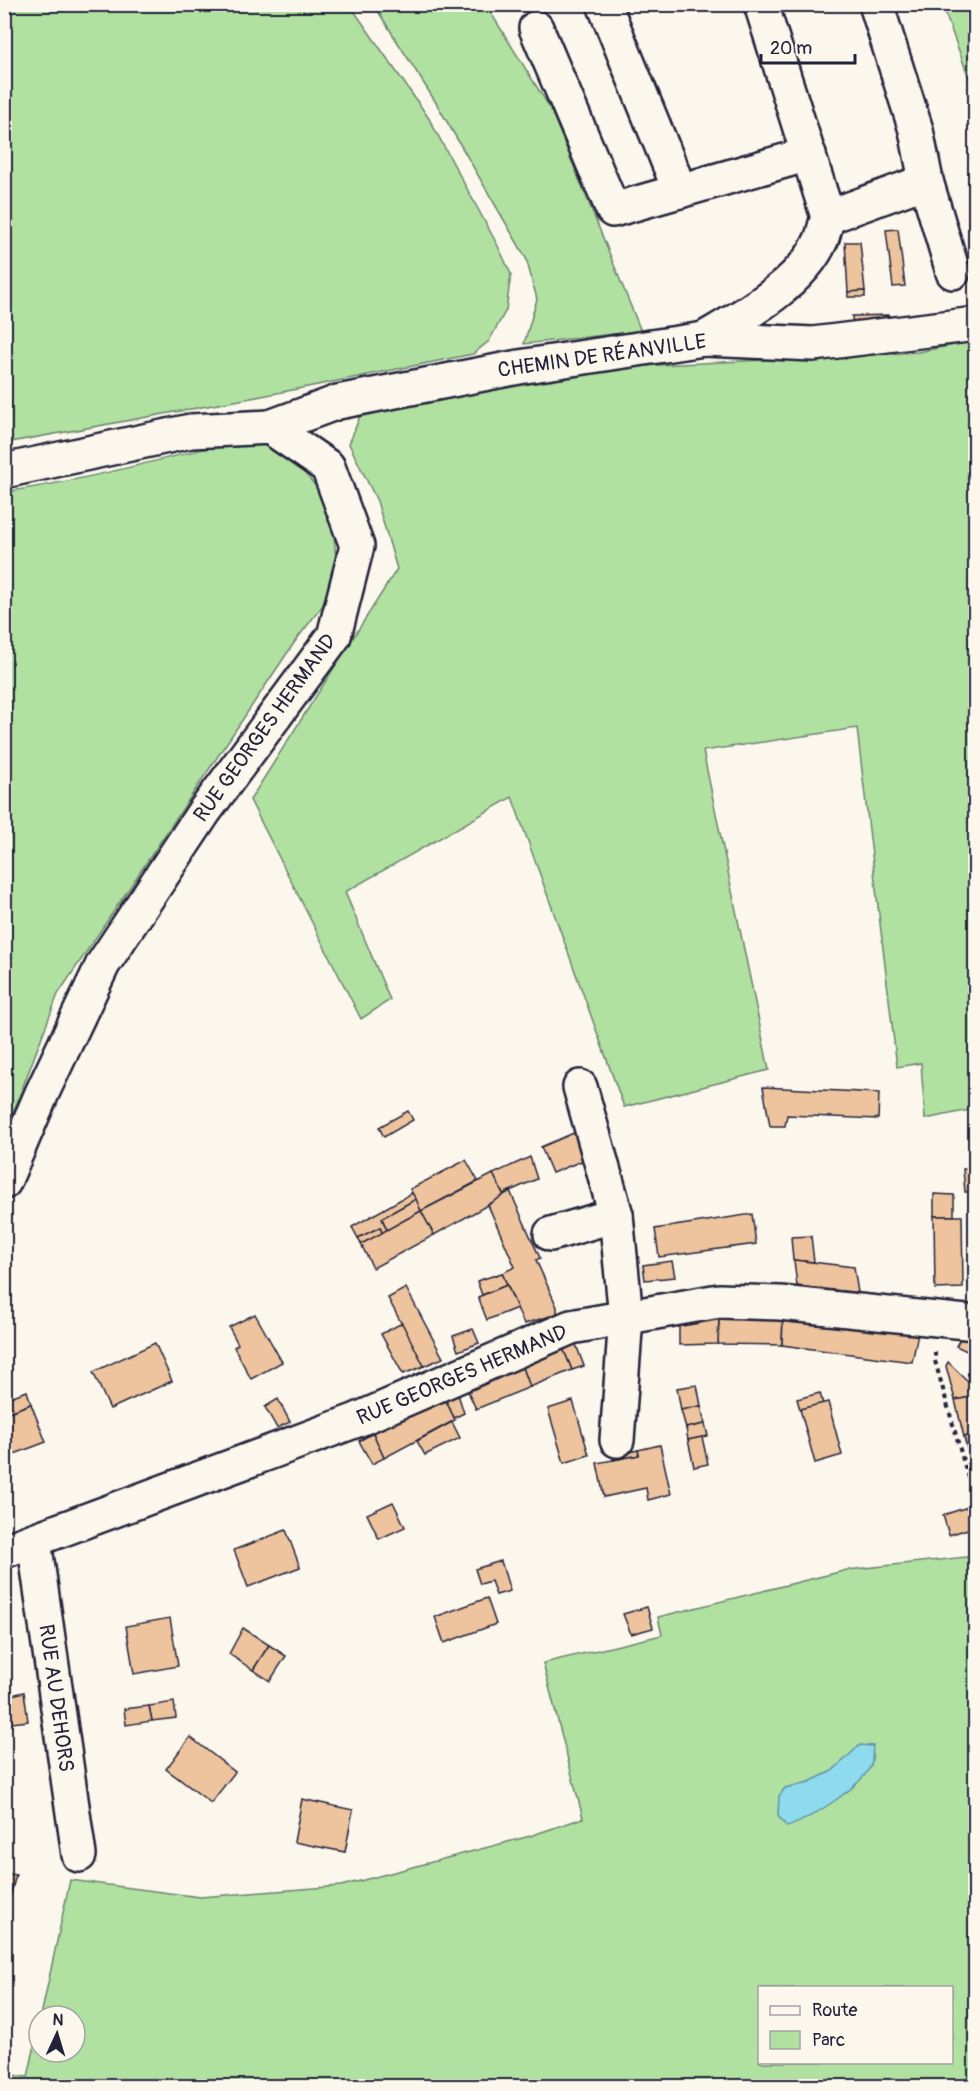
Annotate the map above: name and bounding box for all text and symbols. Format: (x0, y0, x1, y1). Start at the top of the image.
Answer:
scale bar (761, 27, 856, 65)
text: 20 m (770, 37, 812, 60)
street label: CHEMIN DE RÉANVILLE (496, 328, 708, 384)
street label: RUE GEORGES HERMAND (188, 629, 342, 827)
street label: RUE GEORGES HERMAND (353, 1318, 571, 1432)
street label: RUE AU DEHORS (32, 1622, 80, 1774)
legend (758, 1986, 953, 2064)
text: Route (812, 1999, 857, 2022)
north arrow (27, 2004, 87, 2064)
text: N (52, 2010, 64, 2030)
text: Parc (812, 2029, 845, 2052)

